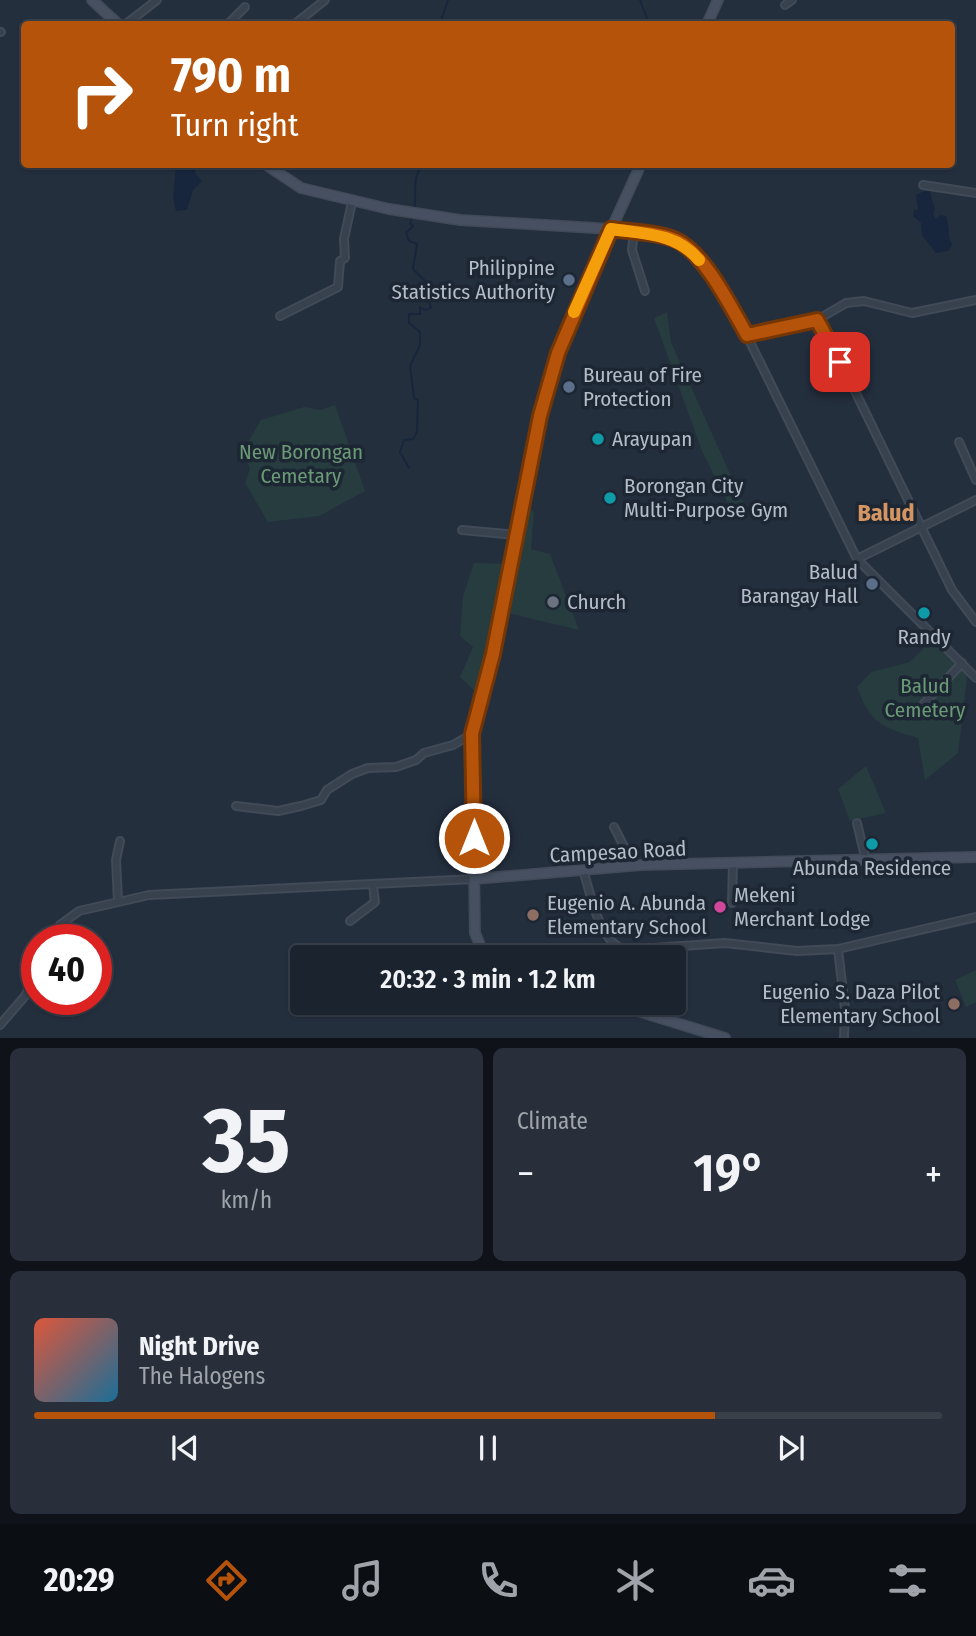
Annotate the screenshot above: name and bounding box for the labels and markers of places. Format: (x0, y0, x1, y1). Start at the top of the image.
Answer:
place label: Philippine Statistics Authority (392, 255, 556, 305)
marker: Philippine Statistics Authority (561, 272, 577, 288)
pin (810, 332, 870, 392)
place label: Bureau of Fire Protection (583, 362, 702, 412)
marker: Bureau of Fire Protection (561, 379, 577, 395)
place label: Arayupan (612, 426, 692, 452)
marker: Arayupan (590, 431, 606, 447)
place label: Borongan City Multi-Purpose Gym (624, 473, 788, 523)
marker: Borongan City Multi-Purpose Gym (602, 490, 618, 506)
place label: Balud Barangay Hall (741, 559, 858, 609)
marker: Balud Barangay Hall (864, 576, 880, 592)
place label: Church (567, 589, 626, 615)
marker: Church (545, 594, 561, 610)
marker: Randy (916, 605, 932, 621)
place label: Randy (897, 624, 951, 650)
marker: Abunda Residence (864, 836, 880, 852)
place label: Abunda Residence (793, 855, 951, 881)
place label: Mekeni Merchant Lodge (734, 882, 870, 932)
place label: Eugenio A. Abunda Elementary School (547, 890, 707, 940)
marker: Mekeni Merchant Lodge (712, 899, 728, 915)
marker: Eugenio A. Abunda Elementary School (525, 907, 541, 923)
place label: Eugenio S. Daza Pilot Elementary School (762, 979, 940, 1029)
marker: Eugenio S. Daza Pilot Elementary School (946, 996, 962, 1012)

